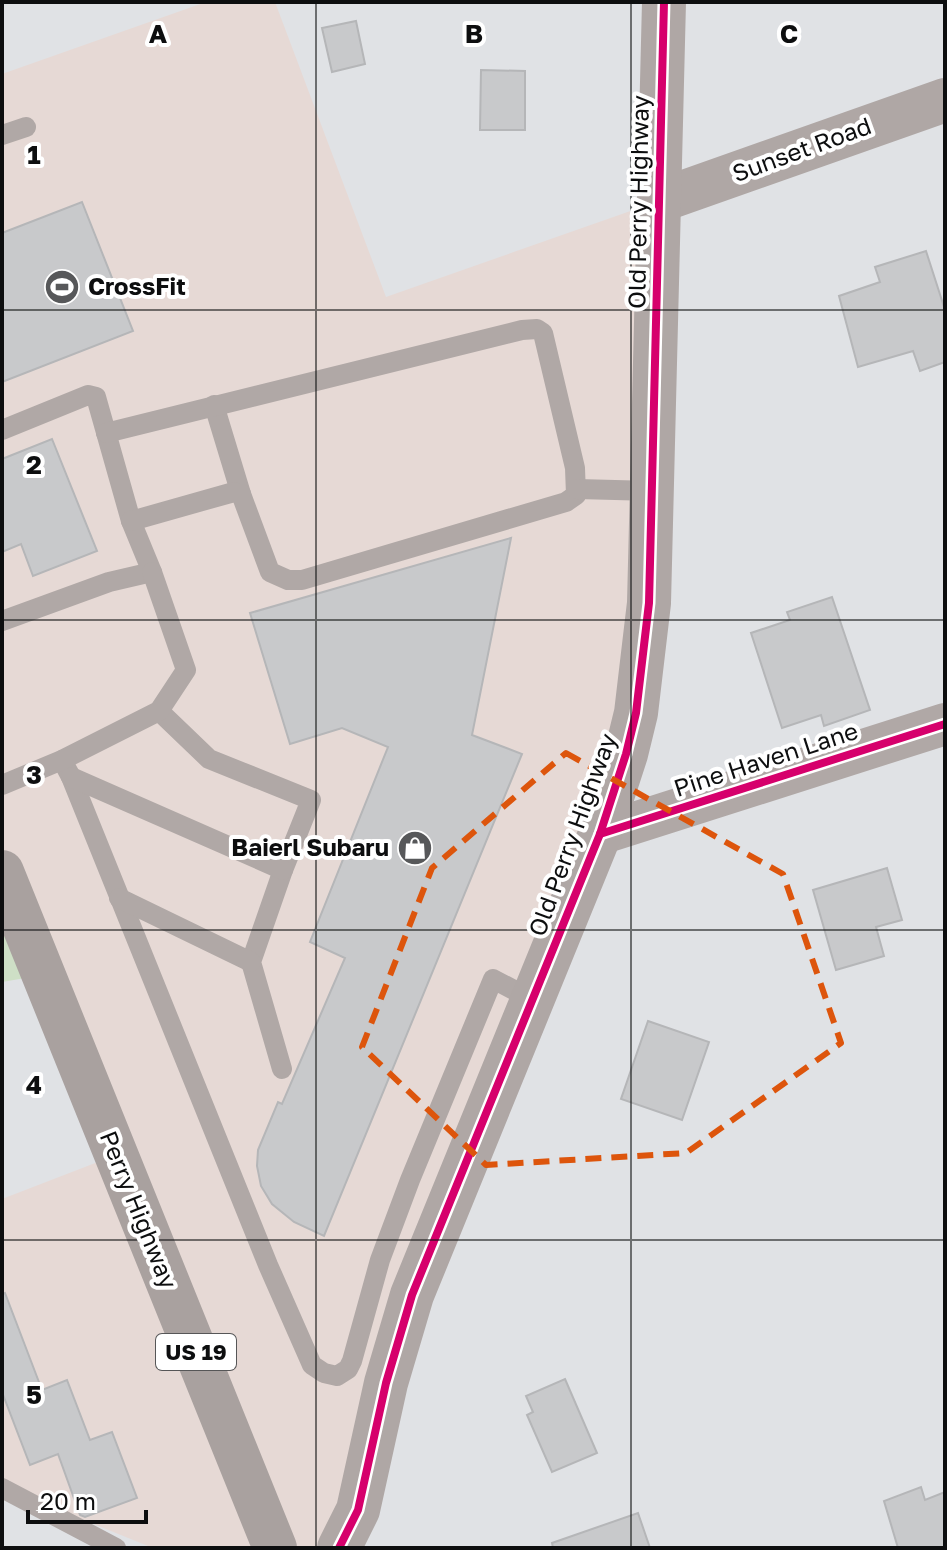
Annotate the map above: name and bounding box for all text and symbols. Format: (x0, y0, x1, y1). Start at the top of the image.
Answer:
text: A (149, 18, 168, 49)
text: B (465, 18, 483, 49)
text: C (780, 18, 798, 49)
street label: Old Perry Highway (621, 95, 654, 309)
street label: Sunset Road (728, 110, 875, 187)
text: 1 (27, 139, 41, 170)
sports icon: CrossFit (43, 268, 81, 306)
place label: CrossFit (88, 271, 186, 300)
text: 2 (26, 449, 42, 480)
street label: Pine Haven Lane (670, 715, 861, 802)
street label: Old Perry Highway (521, 729, 622, 940)
text: 3 (26, 759, 42, 790)
shop icon: Baierl Subaru (396, 829, 434, 867)
place label: Baierl Subaru (231, 832, 389, 861)
text: 4 (26, 1069, 42, 1100)
street label: Perry Highway (95, 1126, 184, 1293)
road number: US 19 (156, 1334, 236, 1370)
text: 5 (26, 1379, 42, 1410)
scale bar (28, 1474, 146, 1524)
text: 20 m (40, 1486, 96, 1515)

